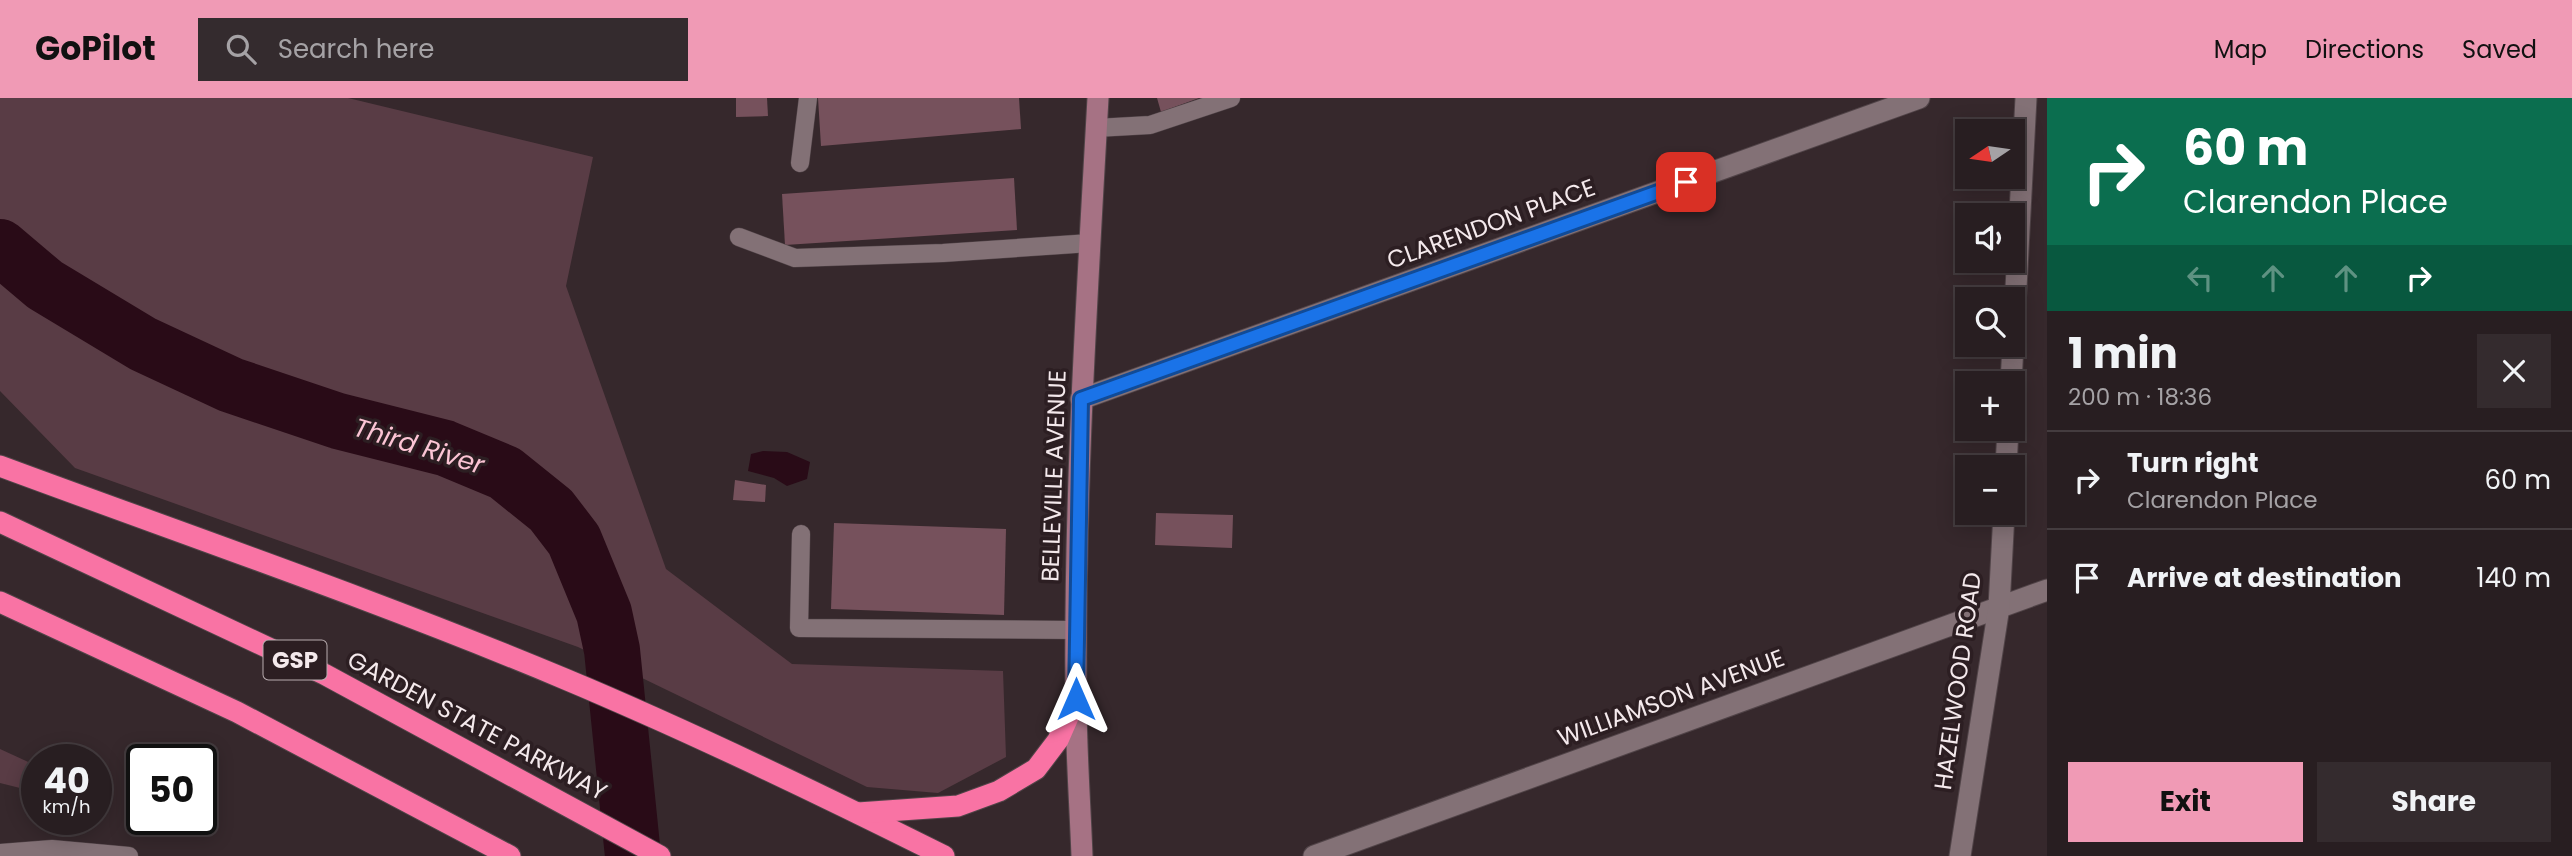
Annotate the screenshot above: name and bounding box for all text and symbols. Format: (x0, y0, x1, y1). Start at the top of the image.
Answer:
search box (198, 18, 688, 81)
text: GoPilot (35, 25, 156, 72)
icon: search (222, 30, 260, 68)
text: Search here (278, 31, 434, 67)
text: Map (2214, 33, 2267, 66)
text: Directions (2305, 33, 2424, 66)
text: Saved (2462, 33, 2537, 66)
text: 60 m (2183, 114, 2308, 182)
north arrow (1955, 119, 2025, 189)
map controls (1955, 119, 2025, 525)
icon: right (2068, 126, 2159, 217)
pin (1656, 152, 1716, 212)
icon: arrive (1667, 163, 1705, 201)
street label: CLARENDON PLACE (1382, 171, 1599, 277)
text: Clarendon Place (2183, 179, 2448, 224)
button: sound (1955, 203, 2025, 273)
icon: left (2181, 259, 2219, 297)
icon: ahead (2254, 259, 2292, 297)
icon: ahead (2327, 259, 2365, 297)
icon: right (2400, 259, 2438, 297)
button: search (1955, 287, 2025, 357)
text: 1 min (2068, 324, 2178, 383)
button: close (2477, 334, 2551, 408)
street label: BELLEVILLE AVENUE (1033, 370, 1074, 582)
button: + (1955, 371, 2025, 441)
text: 200 m · 18:36 (2068, 381, 2212, 413)
water label: Third River (349, 409, 490, 483)
text: Turn right (2127, 445, 2259, 481)
button: − (1955, 455, 2025, 525)
icon: right (2068, 461, 2106, 499)
text: 60 m (2484, 462, 2551, 498)
text: Clarendon Place (2127, 484, 2317, 516)
icon: arrive (2068, 559, 2106, 597)
text: Arrive at destination (2127, 560, 2402, 596)
text: 140 m (2476, 560, 2551, 596)
street label: HAZELWOOD ROAD (1926, 570, 1989, 792)
road number: GSP (264, 640, 326, 680)
street label: WILLIAMSON AVENUE (1553, 641, 1789, 754)
street label: GARDEN STATE PARKWAY (342, 643, 613, 808)
position arrow (1039, 662, 1113, 736)
speed limit sign: 50 (126, 744, 217, 835)
text: 40 (43, 756, 90, 805)
button: Exit (2068, 762, 2303, 842)
button: Share (2317, 762, 2551, 842)
text: km/h (43, 794, 90, 819)

